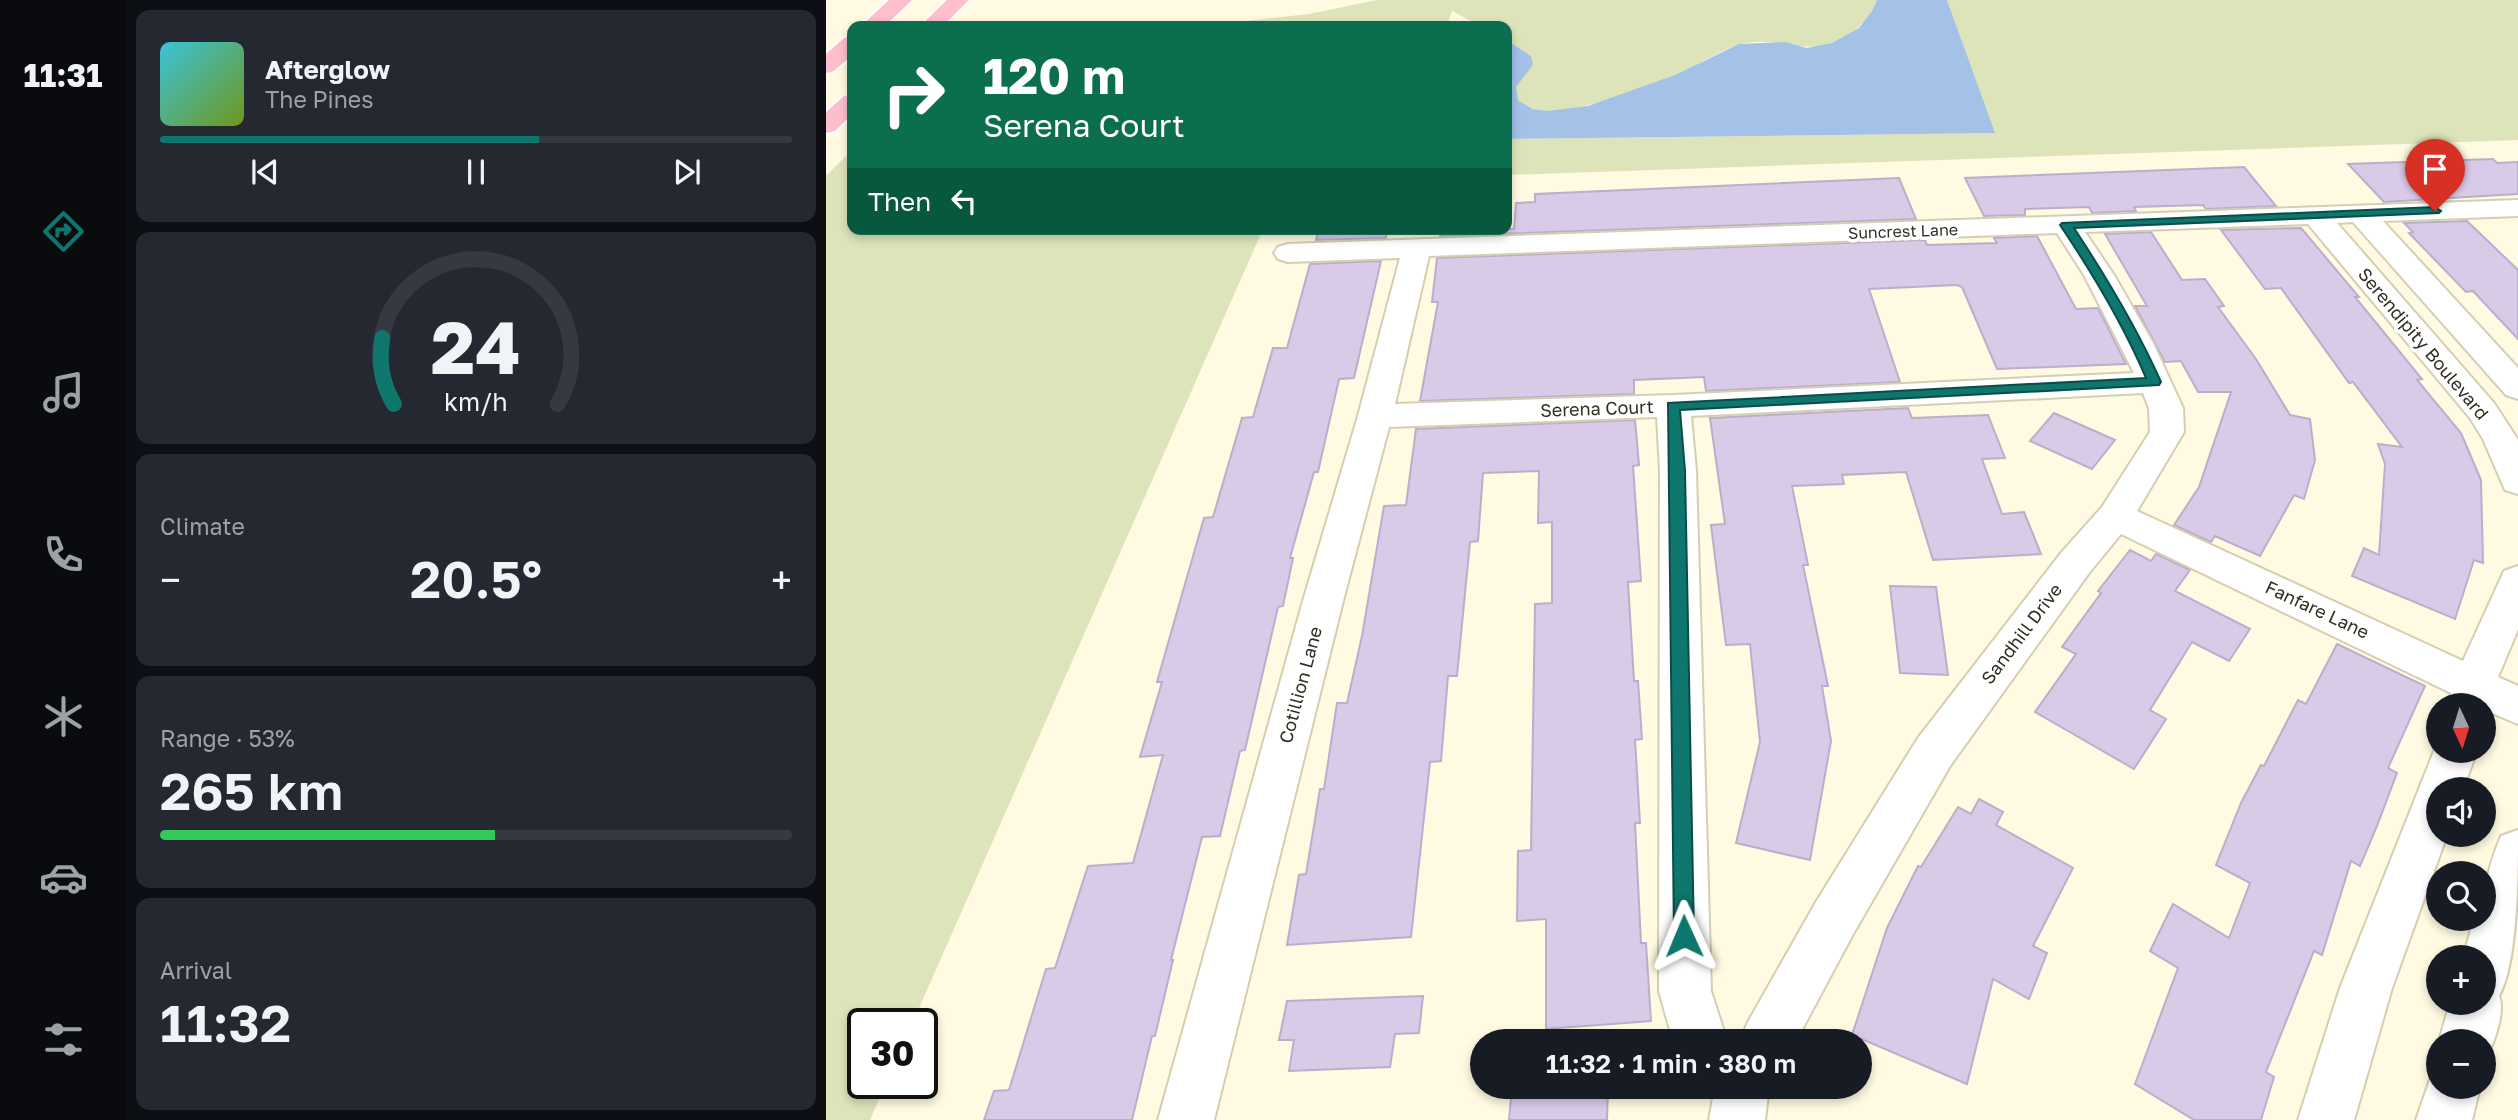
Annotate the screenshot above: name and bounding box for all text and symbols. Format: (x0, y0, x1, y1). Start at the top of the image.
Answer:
text: 120 m (983, 46, 1125, 105)
icon: right (868, 49, 959, 140)
text: Afterglow (265, 54, 390, 85)
text: 11:31 (23, 56, 103, 94)
text: The Pines (265, 85, 373, 113)
text: Serena Court (983, 106, 1185, 144)
pin (2405, 139, 2465, 211)
icon: arrive (2416, 150, 2454, 188)
icon: previous (246, 153, 284, 191)
icon: pause (457, 153, 495, 191)
icon: next (668, 153, 706, 191)
icon: left (945, 182, 983, 220)
text: Then (868, 186, 931, 217)
icon: directions (39, 207, 88, 256)
street label: Suncrest Lane (1848, 219, 1958, 243)
street label: Serendipity Boulevard (2354, 263, 2494, 424)
text: 24 (431, 303, 521, 390)
icon: music (39, 368, 88, 417)
text: km/h (444, 386, 508, 417)
street label: Serena Court (1540, 395, 1654, 421)
text: Climate (160, 512, 245, 540)
icon: phone (39, 530, 88, 579)
text: 20.5° (410, 547, 542, 609)
text: − (160, 557, 181, 602)
text: + (771, 557, 792, 602)
street label: Fanfare Lane (2262, 575, 2373, 643)
street label: Sandhill Drive (1976, 579, 2066, 688)
street label: Cotillion Lane (1274, 624, 1326, 745)
icon: climate (39, 692, 88, 741)
north arrow (2426, 693, 2496, 763)
map controls (2426, 693, 2496, 1099)
text: Range · 53% (160, 724, 295, 752)
text: 265 km (160, 759, 343, 821)
button: sound (2426, 777, 2496, 847)
icon: car (39, 853, 88, 902)
button: search (2426, 861, 2496, 931)
position arrow (1647, 899, 1721, 973)
button: + (2426, 945, 2496, 1015)
text: Arrival (160, 956, 232, 984)
text: 11:32 (160, 991, 291, 1053)
speed limit sign: 30 (847, 1008, 938, 1099)
icon: filters (39, 1015, 88, 1064)
button: − (2426, 1029, 2496, 1099)
text: 11:32 · 1 min · 380 m (1546, 1048, 1796, 1079)

